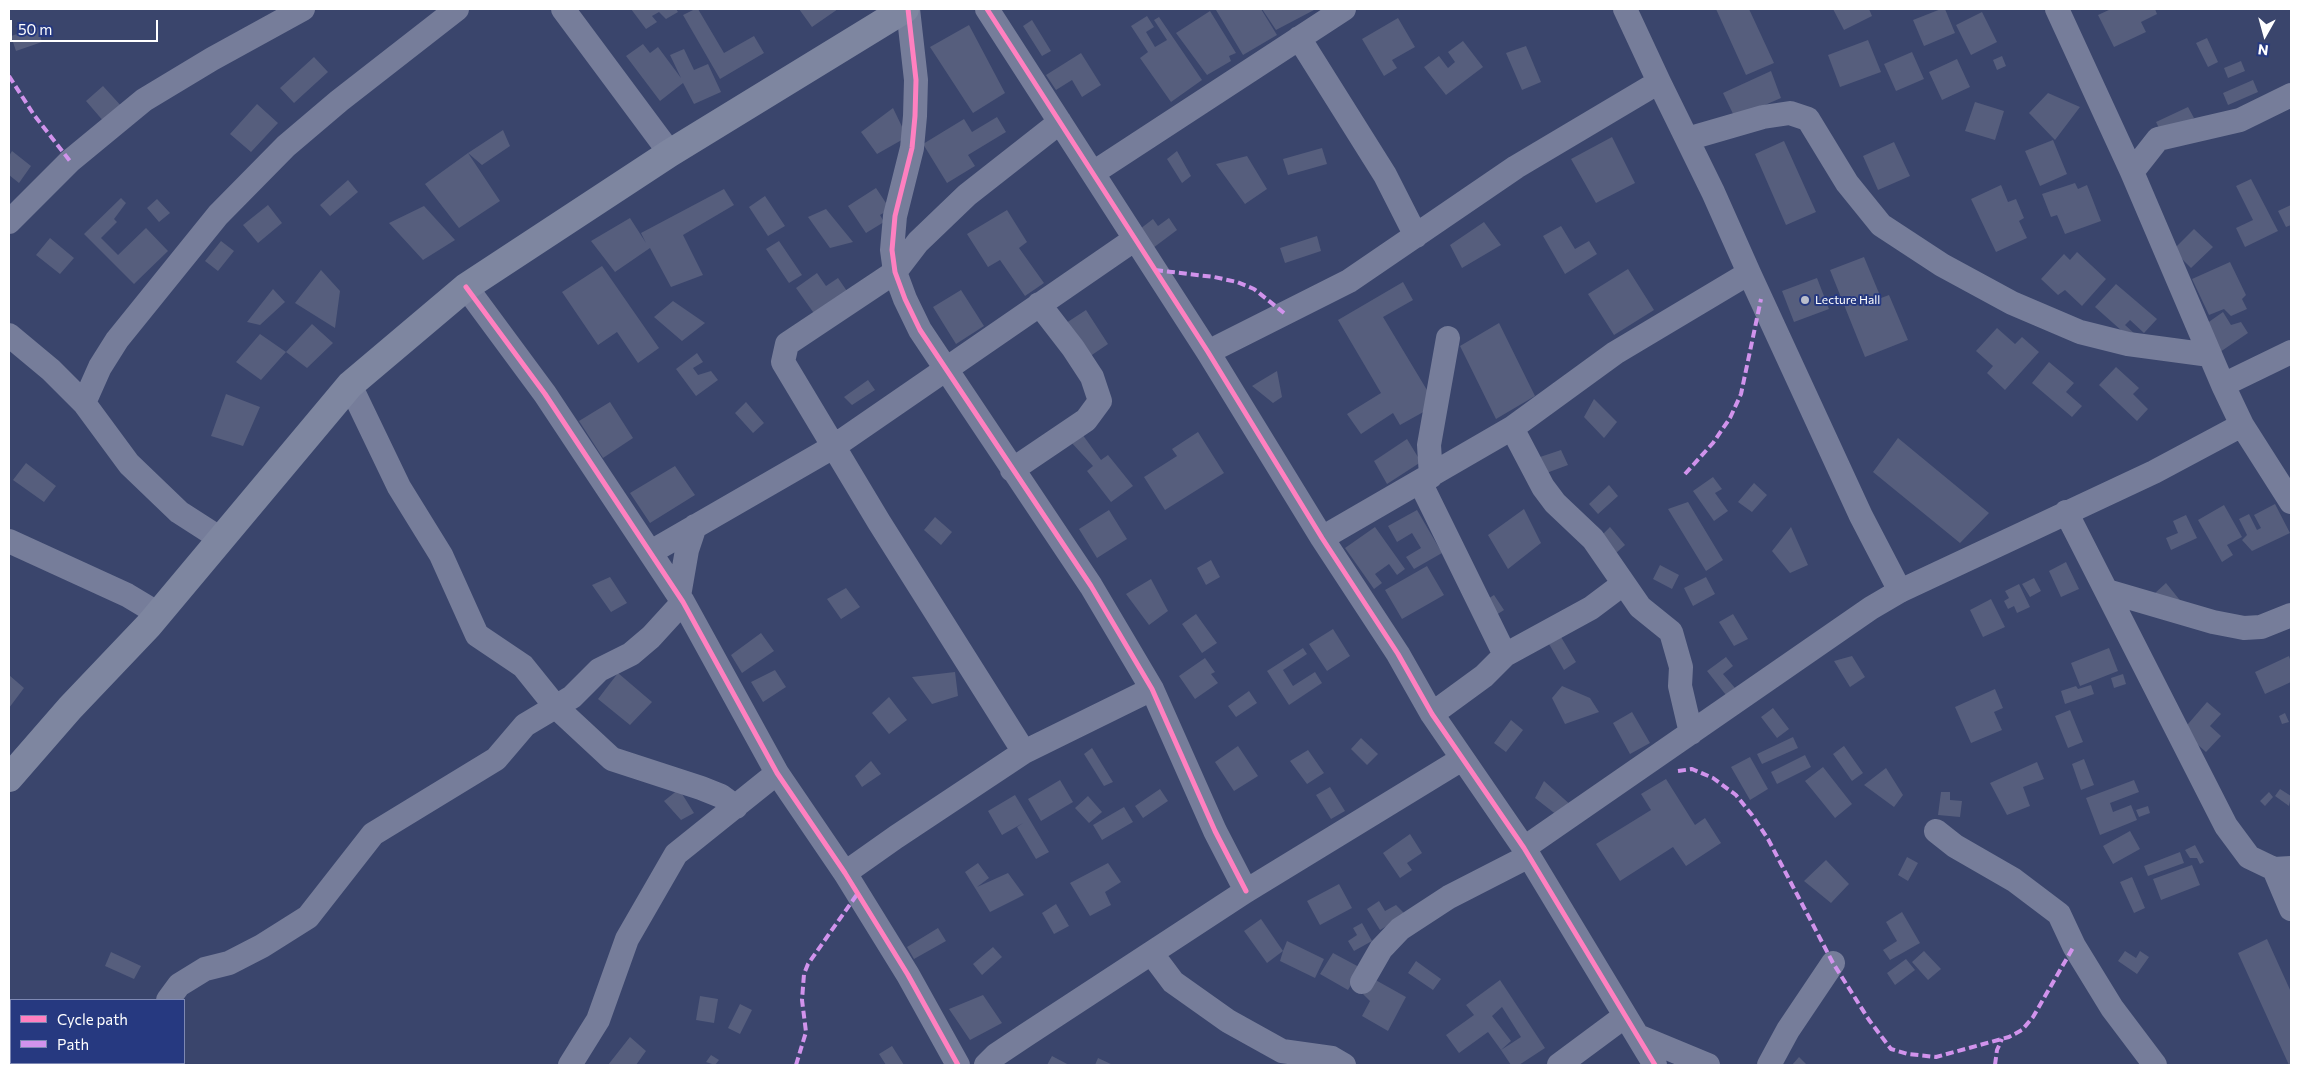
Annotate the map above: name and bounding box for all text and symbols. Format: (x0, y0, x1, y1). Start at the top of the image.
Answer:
scale bar (12, 10, 160, 42)
north arrow (2240, 10, 2290, 60)
text: 50 m (18, 20, 52, 38)
text: N (2257, 41, 2269, 59)
place label: Lecture Hall (1815, 293, 1880, 307)
marker: Lecture Hall (1799, 294, 1811, 306)
legend (10, 999, 185, 1064)
text: Cycle path (57, 1010, 128, 1028)
text: Path (57, 1035, 89, 1053)

